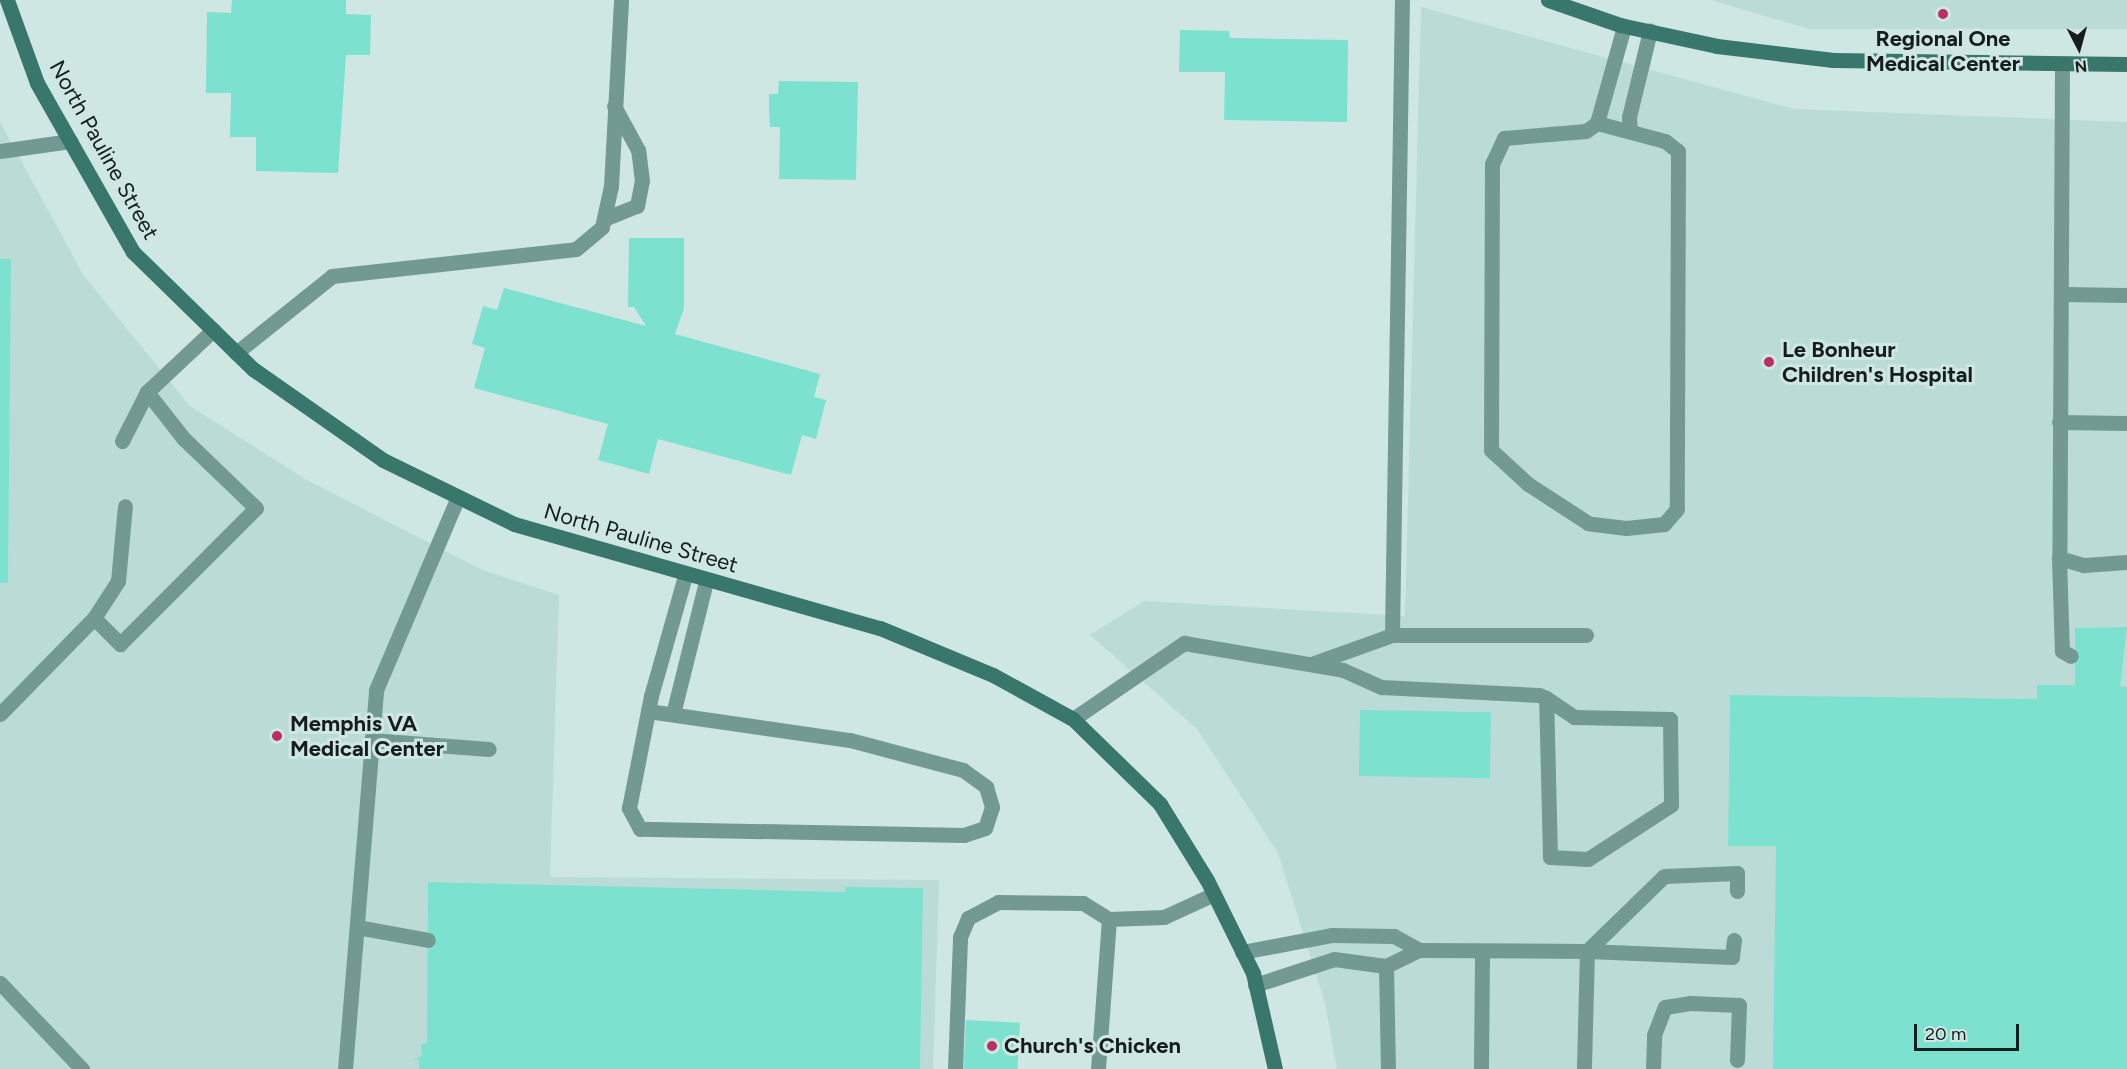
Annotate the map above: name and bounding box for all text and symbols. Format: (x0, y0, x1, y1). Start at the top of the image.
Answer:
marker: Regional One Medical Center (1934, 5, 1952, 23)
north arrow (2049, 18, 2109, 78)
place label: Regional One Medical Center (1866, 25, 2020, 76)
street label: North Pauline Street (44, 56, 164, 244)
text: N (2074, 56, 2088, 76)
place label: Le Bonheur Children's Hospital (1782, 336, 1973, 388)
marker: Le Bonheur Children's Hospital (1760, 353, 1778, 371)
street label: North Pauline Street (541, 498, 741, 578)
place label: Memphis VA Medical Center (290, 710, 444, 762)
marker: Memphis VA Medical Center (268, 727, 286, 745)
scale bar (1917, 1012, 2022, 1050)
text: 20 m (1925, 1023, 1966, 1045)
place label: Church's Chicken (1004, 1033, 1181, 1059)
marker: Church's Chicken (985, 1039, 999, 1053)

